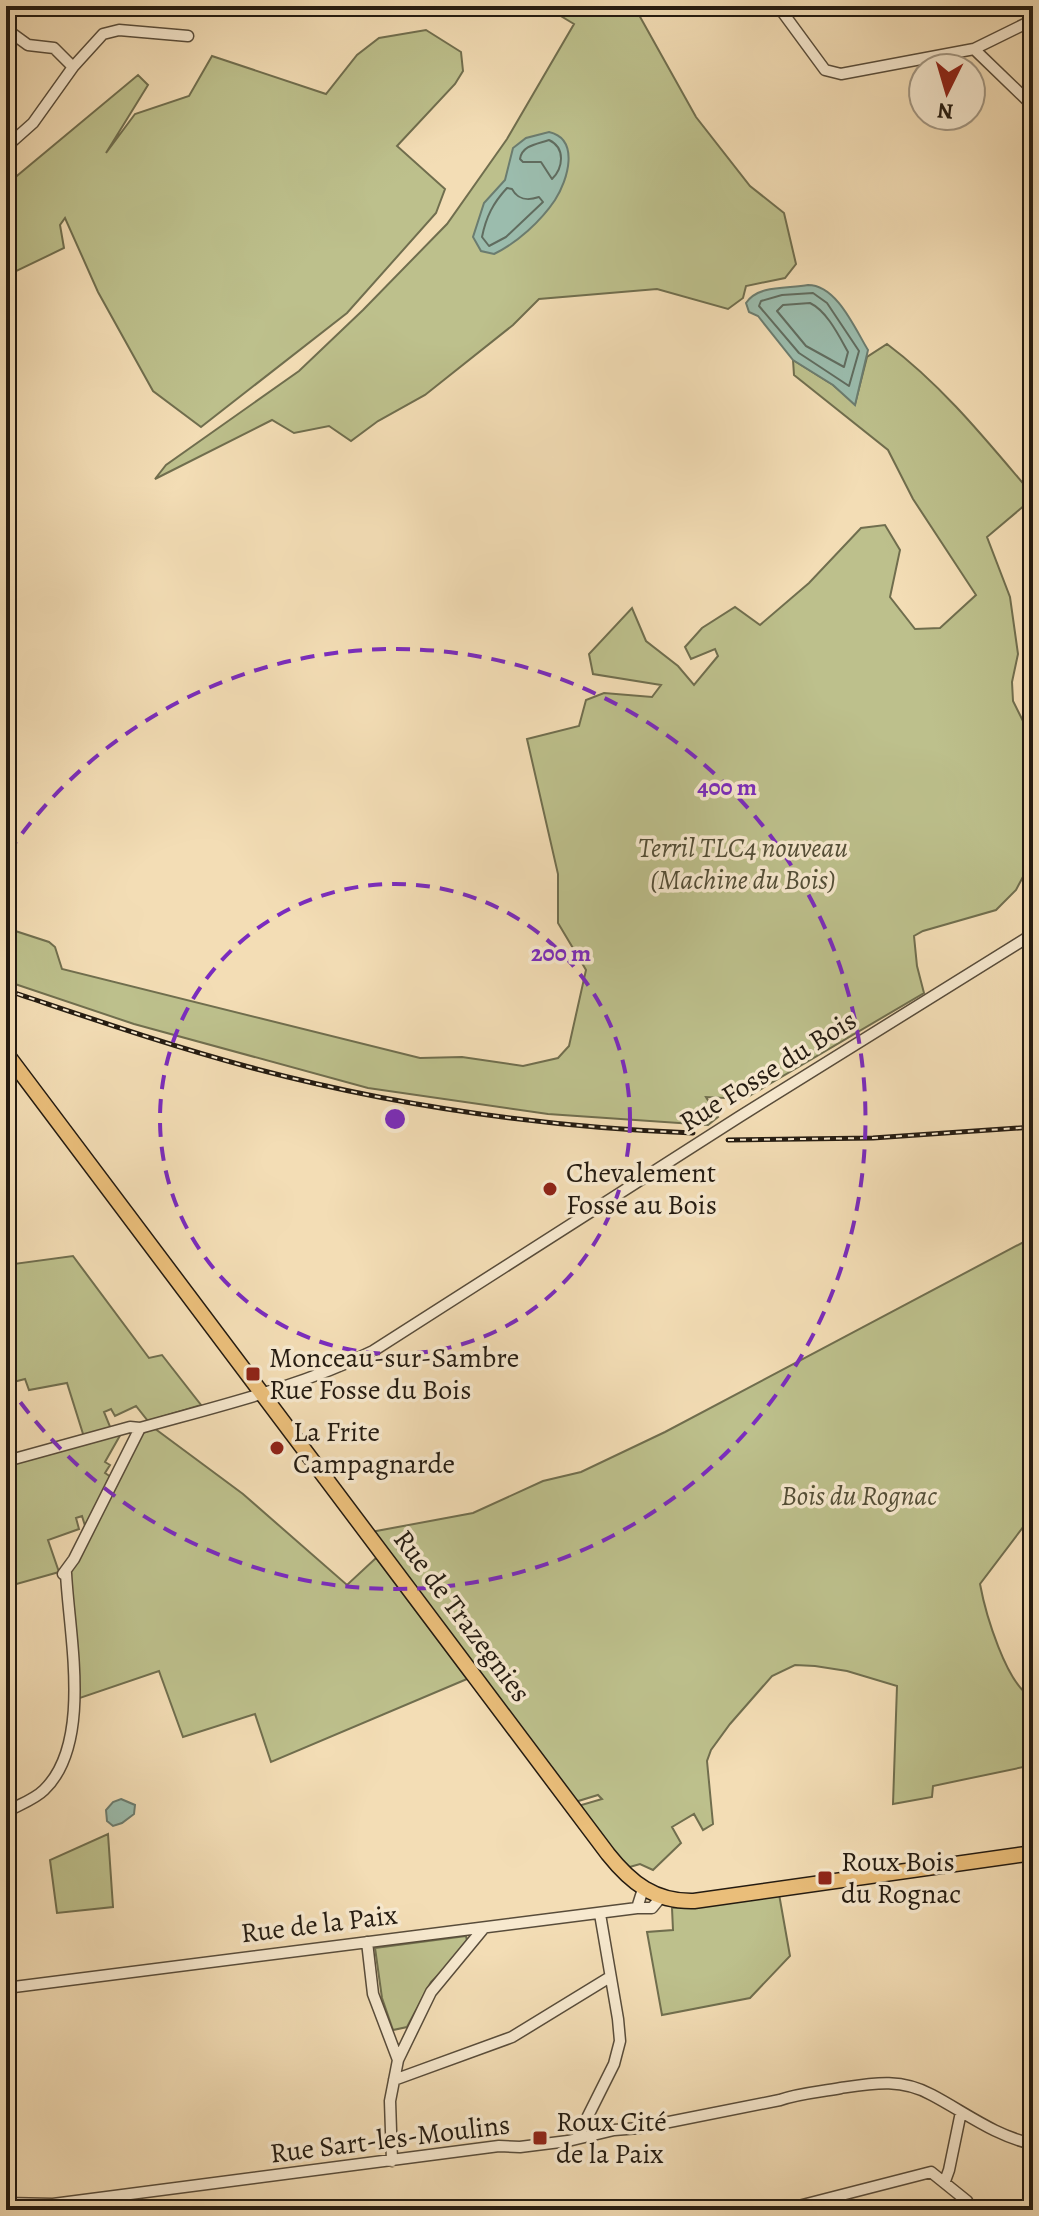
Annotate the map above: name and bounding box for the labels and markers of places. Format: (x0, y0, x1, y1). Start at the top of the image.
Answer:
centre of rings (381, 1105, 409, 1133)
place label: Chevalement Fosse au Bois (566, 1154, 717, 1224)
marker: Chevalement Fosse au Bois (541, 1180, 559, 1198)
place label: Monceau-sur-Sambre Rue Fosse du Bois (269, 1339, 519, 1409)
marker: Monceau-sur-Sambre Rue Fosse du Bois (244, 1365, 262, 1383)
place label: La Frite Campagnarde (293, 1413, 455, 1483)
marker: La Frite Campagnarde (268, 1439, 286, 1457)
place label: Roux Bois du Rognac (841, 1843, 961, 1913)
marker: Roux Bois du Rognac (816, 1869, 834, 1887)
place label: Roux Cité de la Paix (556, 2103, 667, 2173)
marker: Roux Cité de la Paix (531, 2129, 549, 2147)

